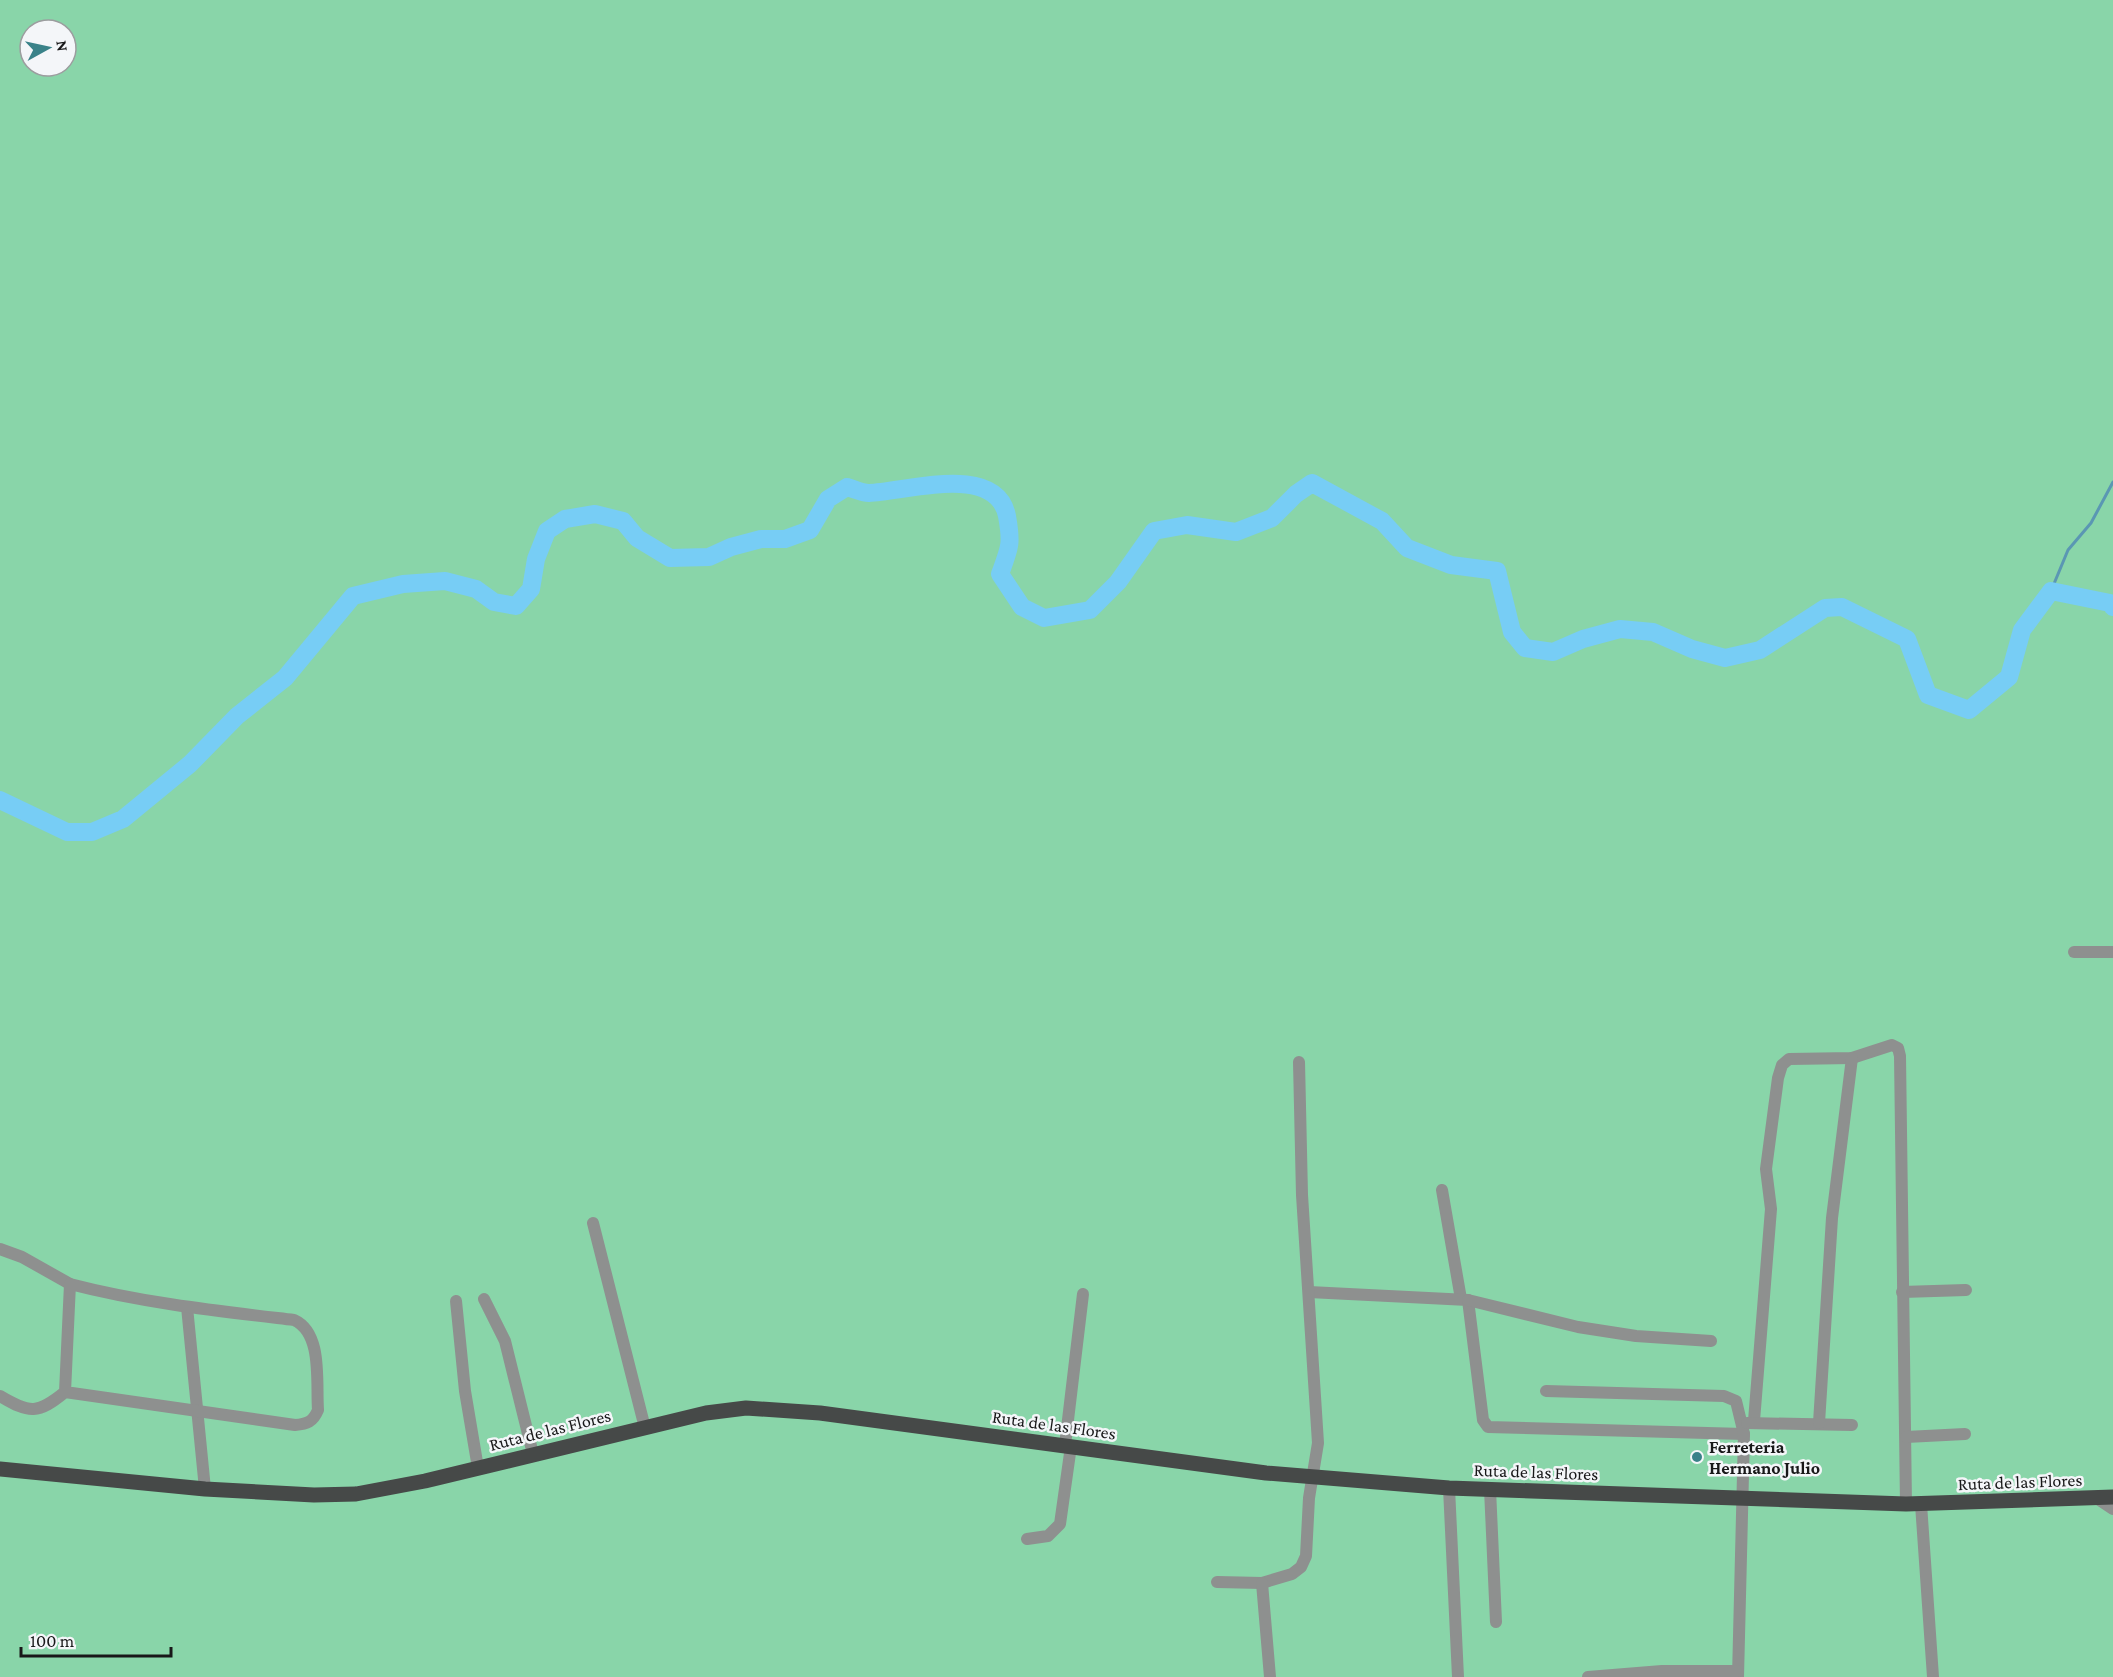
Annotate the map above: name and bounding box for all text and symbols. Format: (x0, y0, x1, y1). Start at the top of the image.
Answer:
north arrow (18, 18, 78, 78)
text: N (53, 39, 72, 53)
street label: Ruta de las Flores (487, 1405, 613, 1455)
street label: Ruta de las Flores (991, 1406, 1117, 1444)
place label: Ferreteria Hermano Julio (1709, 1437, 1820, 1478)
marker: Ferreteria Hermano Julio (1690, 1450, 1704, 1464)
street label: Ruta de las Flores (1473, 1460, 1599, 1484)
street label: Ruta de las Flores (1957, 1470, 2083, 1494)
scale bar (21, 1620, 171, 1658)
text: 100 m (30, 1631, 75, 1651)

